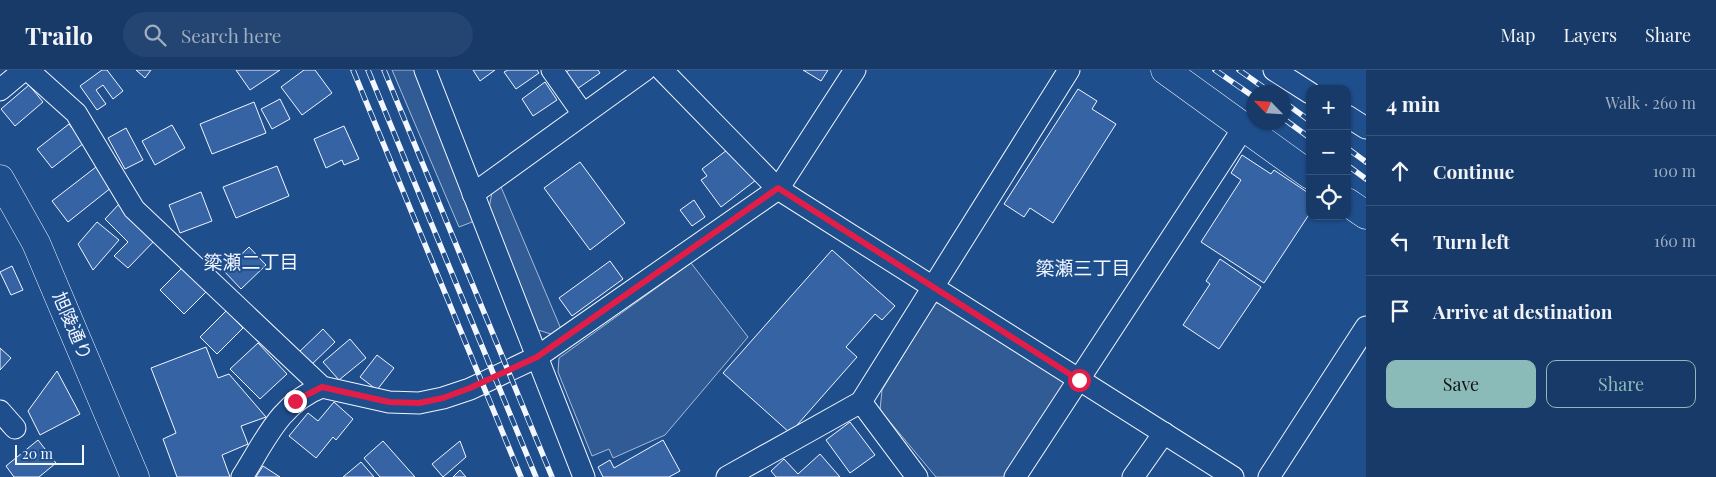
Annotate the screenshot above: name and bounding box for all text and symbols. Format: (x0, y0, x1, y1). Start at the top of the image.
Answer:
search box (123, 12, 473, 57)
text: Trailo (25, 19, 93, 51)
icon: search (141, 21, 169, 49)
text: Search here (181, 22, 282, 48)
text: Map (1500, 23, 1535, 47)
text: Layers (1563, 23, 1617, 47)
text: Share (1645, 23, 1691, 47)
north arrow (1246, 85, 1291, 130)
map controls (1306, 85, 1351, 220)
button: + (1306, 85, 1351, 130)
text: 4 min (1386, 89, 1440, 117)
text: Walk · 260 m (1605, 92, 1696, 113)
button: − (1306, 130, 1351, 175)
icon: ahead (1386, 157, 1414, 185)
text: Continue (1433, 158, 1514, 184)
text: 100 m (1653, 160, 1696, 181)
button: locate (1306, 175, 1351, 220)
icon: left (1386, 227, 1414, 255)
text: Turn left (1433, 228, 1510, 254)
text: 160 m (1654, 230, 1696, 251)
district label: 簗瀬二丁目 (203, 248, 299, 274)
district label: 簗瀬三丁目 (1035, 254, 1131, 280)
street label: 旭陵通り (48, 288, 98, 363)
icon: arrive (1386, 297, 1414, 325)
text: Arrive at destination (1433, 298, 1613, 324)
button: Save (1386, 360, 1536, 408)
button: Share (1546, 360, 1696, 408)
route start (1068, 369, 1091, 392)
route end (284, 390, 307, 413)
scale bar (15, 442, 84, 465)
text: 20 m (22, 444, 53, 463)

